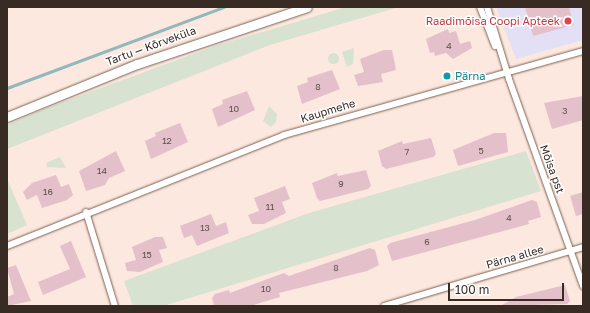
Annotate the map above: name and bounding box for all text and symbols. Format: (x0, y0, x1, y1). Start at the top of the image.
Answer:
place label: Raadimõisa Coopi Apteek (426, 14, 560, 28)
marker: Raadimõisa Coopi Apteek (563, 16, 573, 26)
street label: Tartu — Kõrveküla (104, 24, 198, 68)
house number: 4 (446, 41, 452, 51)
place label: Pärna (455, 69, 486, 83)
marker: Pärna (442, 71, 452, 81)
house number: 8 (315, 82, 321, 92)
street label: Kaupmehe (299, 96, 357, 126)
house number: 10 (229, 104, 239, 114)
house number: 3 (562, 106, 568, 116)
house number: 12 (162, 136, 172, 146)
street label: Mõisa pst (537, 143, 567, 195)
house number: 5 (478, 146, 484, 156)
house number: 7 (405, 147, 409, 157)
house number: 14 (97, 166, 107, 176)
house number: 9 (338, 179, 344, 189)
house number: 16 (43, 187, 53, 197)
house number: 11 (266, 202, 274, 212)
house number: 4 (506, 213, 512, 223)
house number: 13 (200, 223, 210, 233)
house number: 6 (424, 237, 430, 247)
street label: Pärna allee (485, 242, 545, 272)
house number: 15 (142, 250, 152, 260)
house number: 8 (333, 263, 339, 273)
scale bar (450, 275, 566, 301)
text: 100 m (455, 282, 489, 297)
house number: 10 (261, 284, 271, 294)

